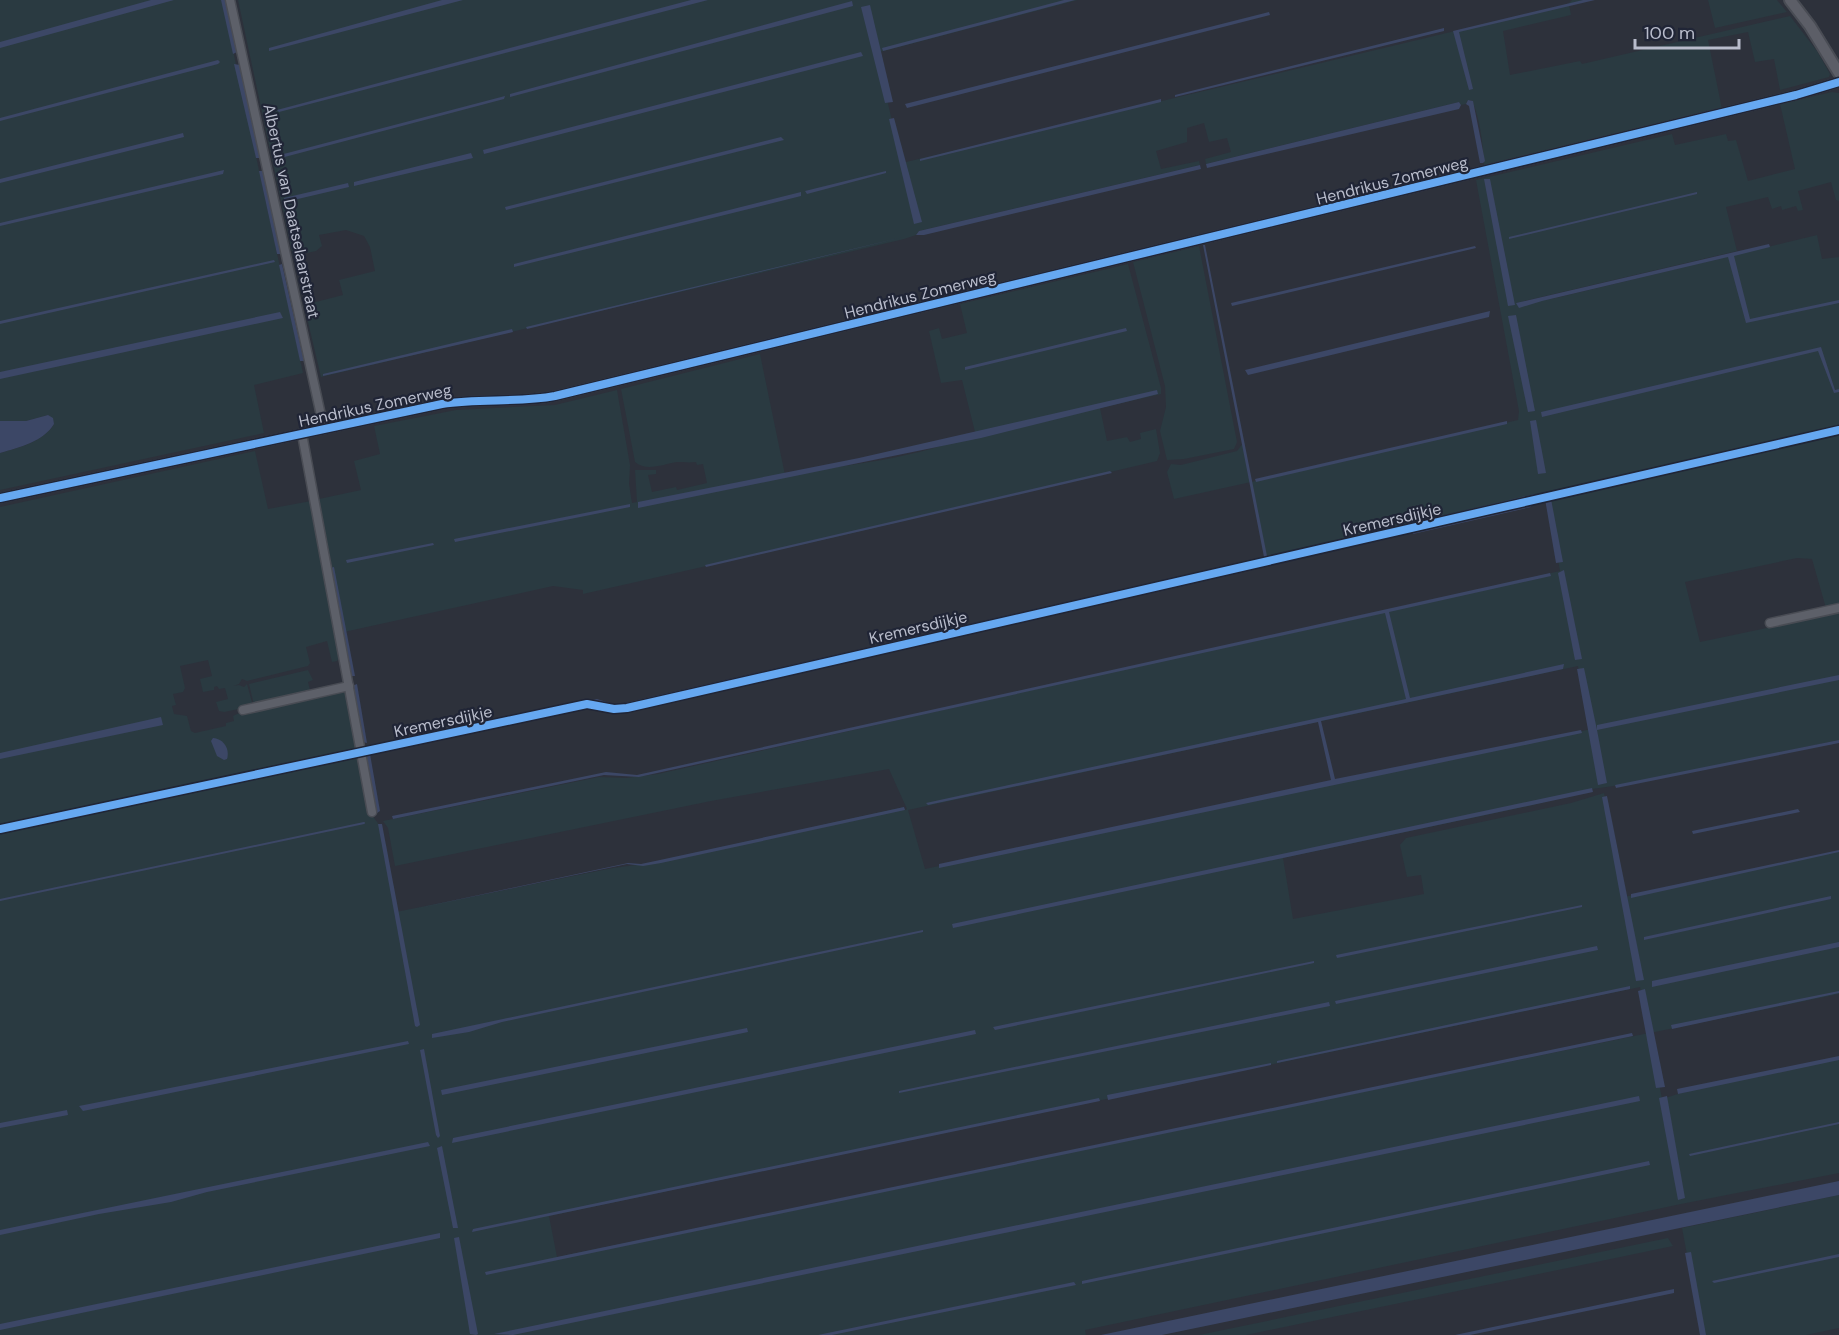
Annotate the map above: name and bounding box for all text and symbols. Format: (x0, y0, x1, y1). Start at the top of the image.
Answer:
scale bar (1635, 12, 1738, 50)
text: 100 m (1644, 21, 1695, 45)
street label: Albertus van Daatselaarstraat (258, 102, 325, 320)
street label: Hendrikus Zomerweg (1314, 151, 1470, 210)
street label: Hendrikus Zomerweg (842, 265, 998, 324)
street label: Hendrikus Zomerweg (297, 379, 454, 432)
street label: Kremersdijkje (1341, 498, 1443, 541)
street label: Kremersdijkje (867, 606, 969, 649)
street label: Kremersdijkje (392, 701, 494, 742)

